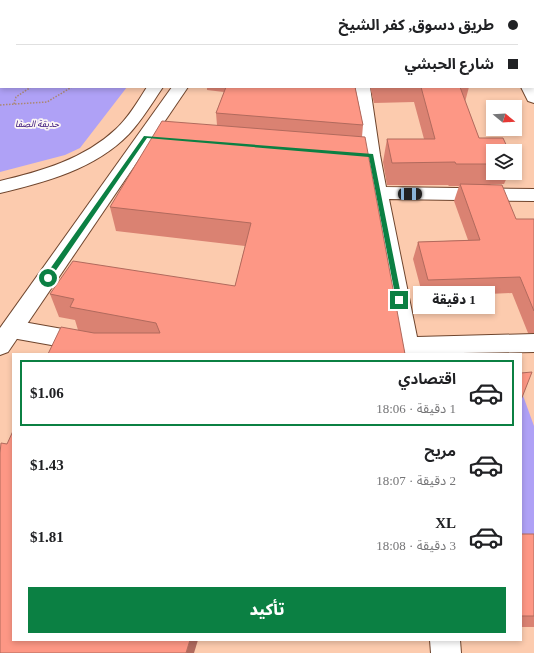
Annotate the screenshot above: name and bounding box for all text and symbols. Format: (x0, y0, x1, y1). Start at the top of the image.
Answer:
text: طريق دسوق, كفر الشيخ (339, 17, 494, 33)
text: شارع الحبشي (404, 56, 494, 72)
north arrow (486, 100, 522, 136)
map controls (486, 100, 522, 180)
park label: حديقة الصفا (15, 119, 60, 129)
button: layers (486, 144, 522, 180)
car (398, 188, 422, 200)
route start (39, 269, 57, 287)
callout: 1 دقيقة (413, 286, 495, 314)
route end (390, 291, 408, 309)
text: 1 دقيقة (432, 292, 476, 307)
text: اقتصادي (398, 371, 456, 387)
icon: car (468, 375, 504, 411)
text: $1.06 (30, 385, 64, 401)
text: 1 دقيقة · 18:06 (376, 401, 456, 416)
text: مريح (424, 443, 456, 459)
icon: car (468, 447, 504, 483)
text: $1.43 (30, 457, 64, 473)
text: 2 دقيقة · 18:07 (376, 473, 456, 488)
text: XL (435, 515, 456, 531)
icon: car (468, 519, 504, 555)
text: $1.81 (30, 529, 64, 545)
text: 3 دقيقة · 18:08 (376, 538, 456, 553)
button: تأكيد (28, 587, 506, 633)

